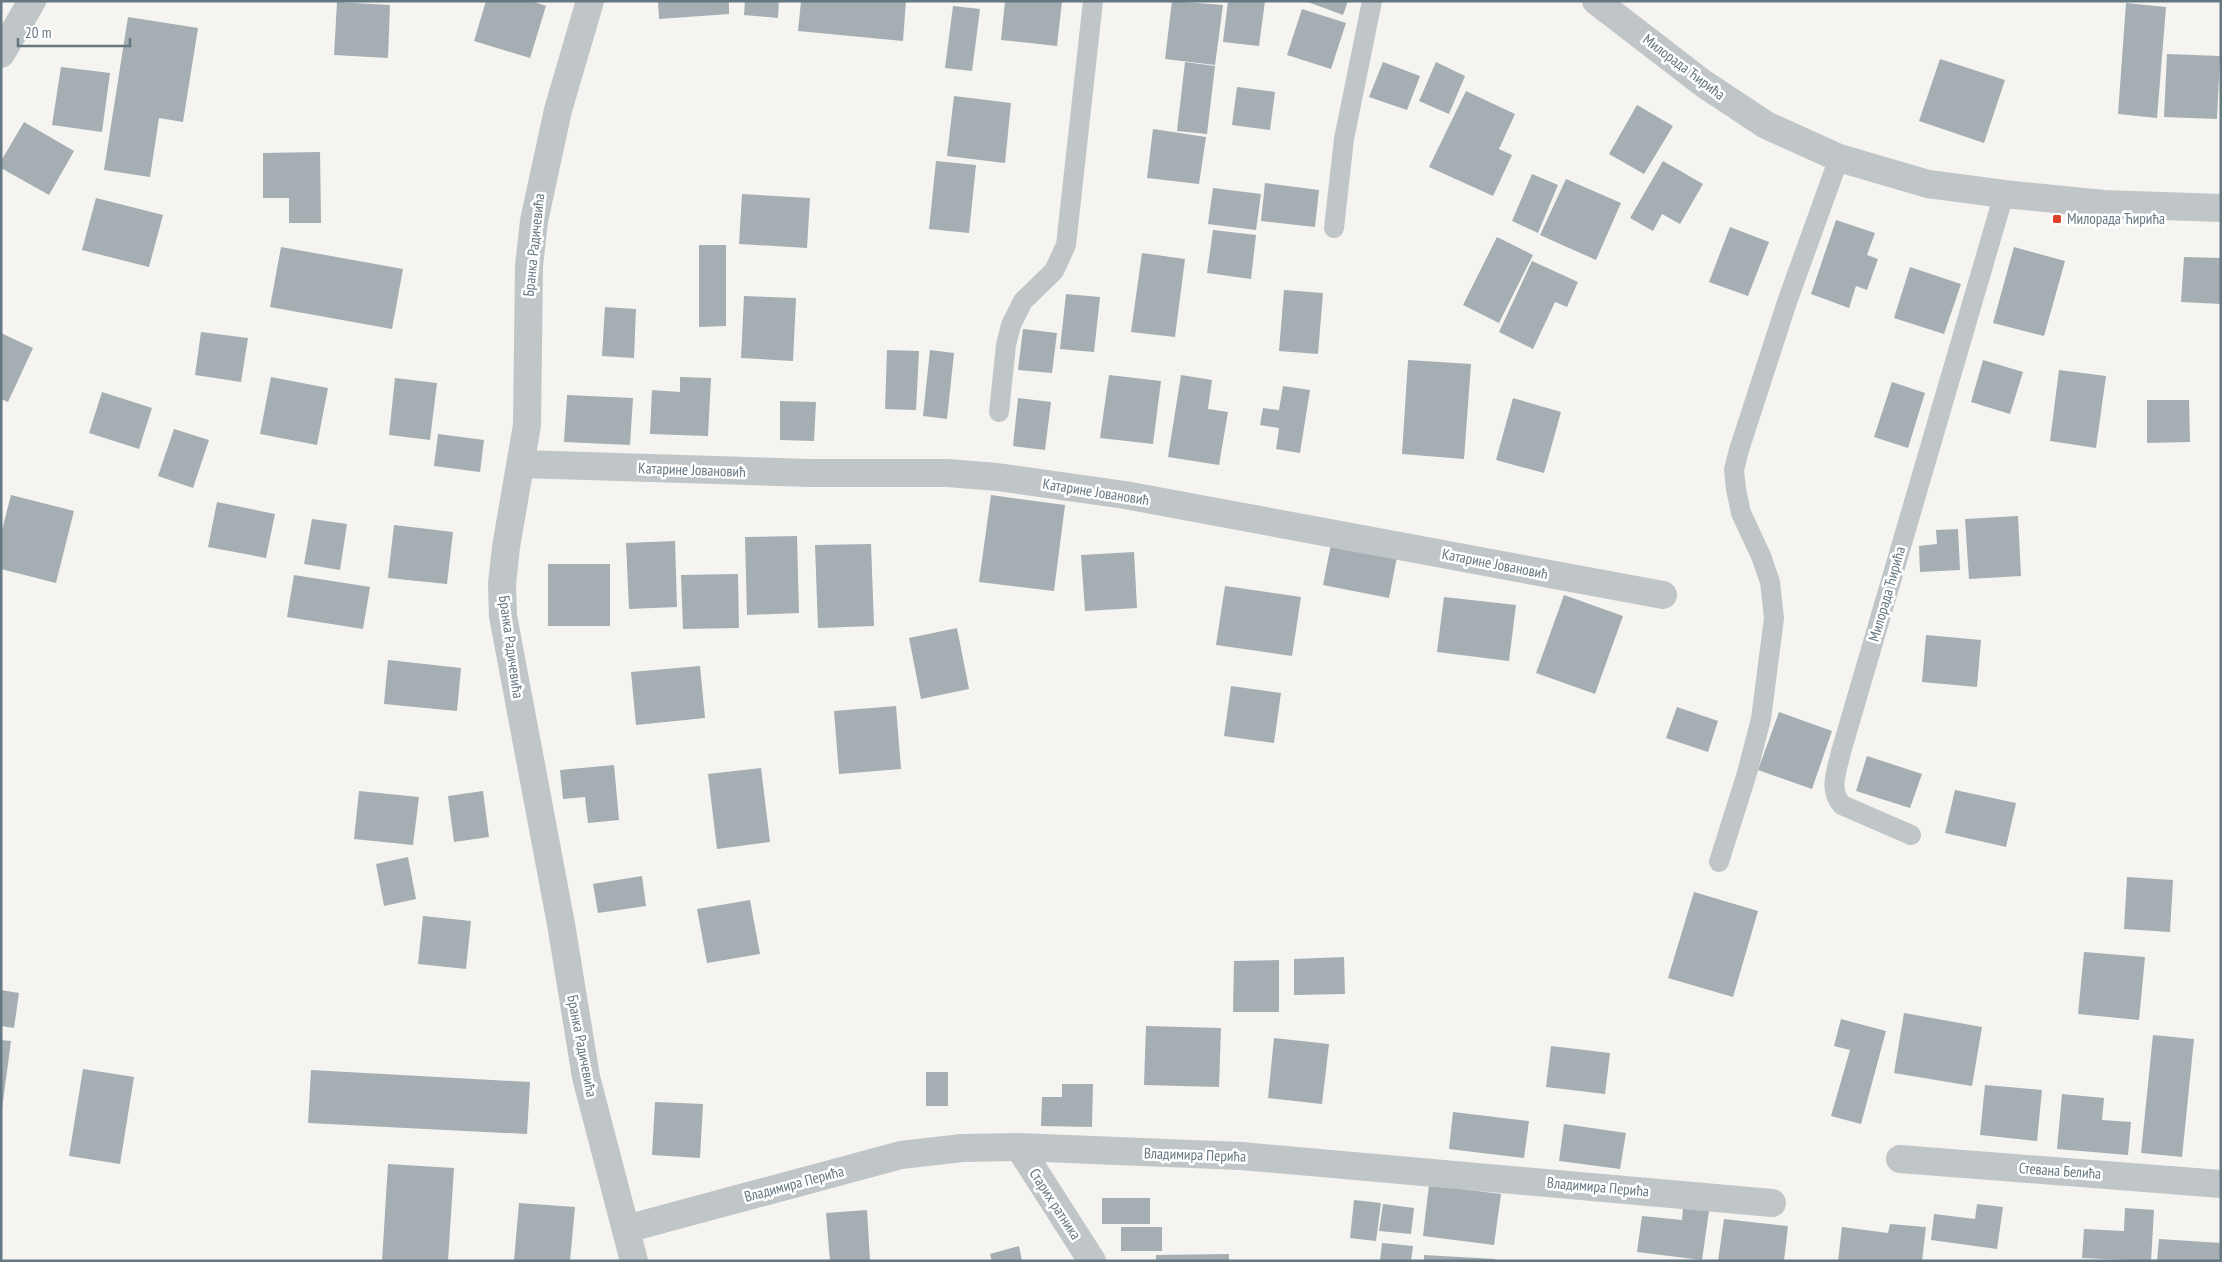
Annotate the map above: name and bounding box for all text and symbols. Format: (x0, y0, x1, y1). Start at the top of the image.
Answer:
scale bar (18, 15, 130, 47)
text: 20 m (25, 23, 51, 42)
street label: Милорада Ћирића (1639, 30, 1729, 104)
street label: Бранка Радичевића (519, 192, 548, 297)
place label: Милорада Ћирића (2067, 209, 2165, 228)
marker: Милорада Ћирића (2051, 213, 2063, 225)
street label: Катарине Јовановић (638, 458, 746, 481)
street label: Катарине Јовановић (1041, 474, 1151, 509)
street label: Катарине Јовановић (1440, 544, 1550, 583)
street label: Милорада Ћирића (1864, 544, 1909, 644)
street label: Бранка Радичевића (495, 594, 528, 700)
street label: Бранка Радичевића (563, 993, 602, 1099)
street label: Владимира Перића (1144, 1143, 1246, 1166)
street label: Стевана Белића (2018, 1158, 2102, 1183)
street label: Владимира Перића (742, 1161, 846, 1206)
street label: Старих ратника (1025, 1164, 1086, 1243)
street label: Владимира Перића (1546, 1173, 1650, 1200)

